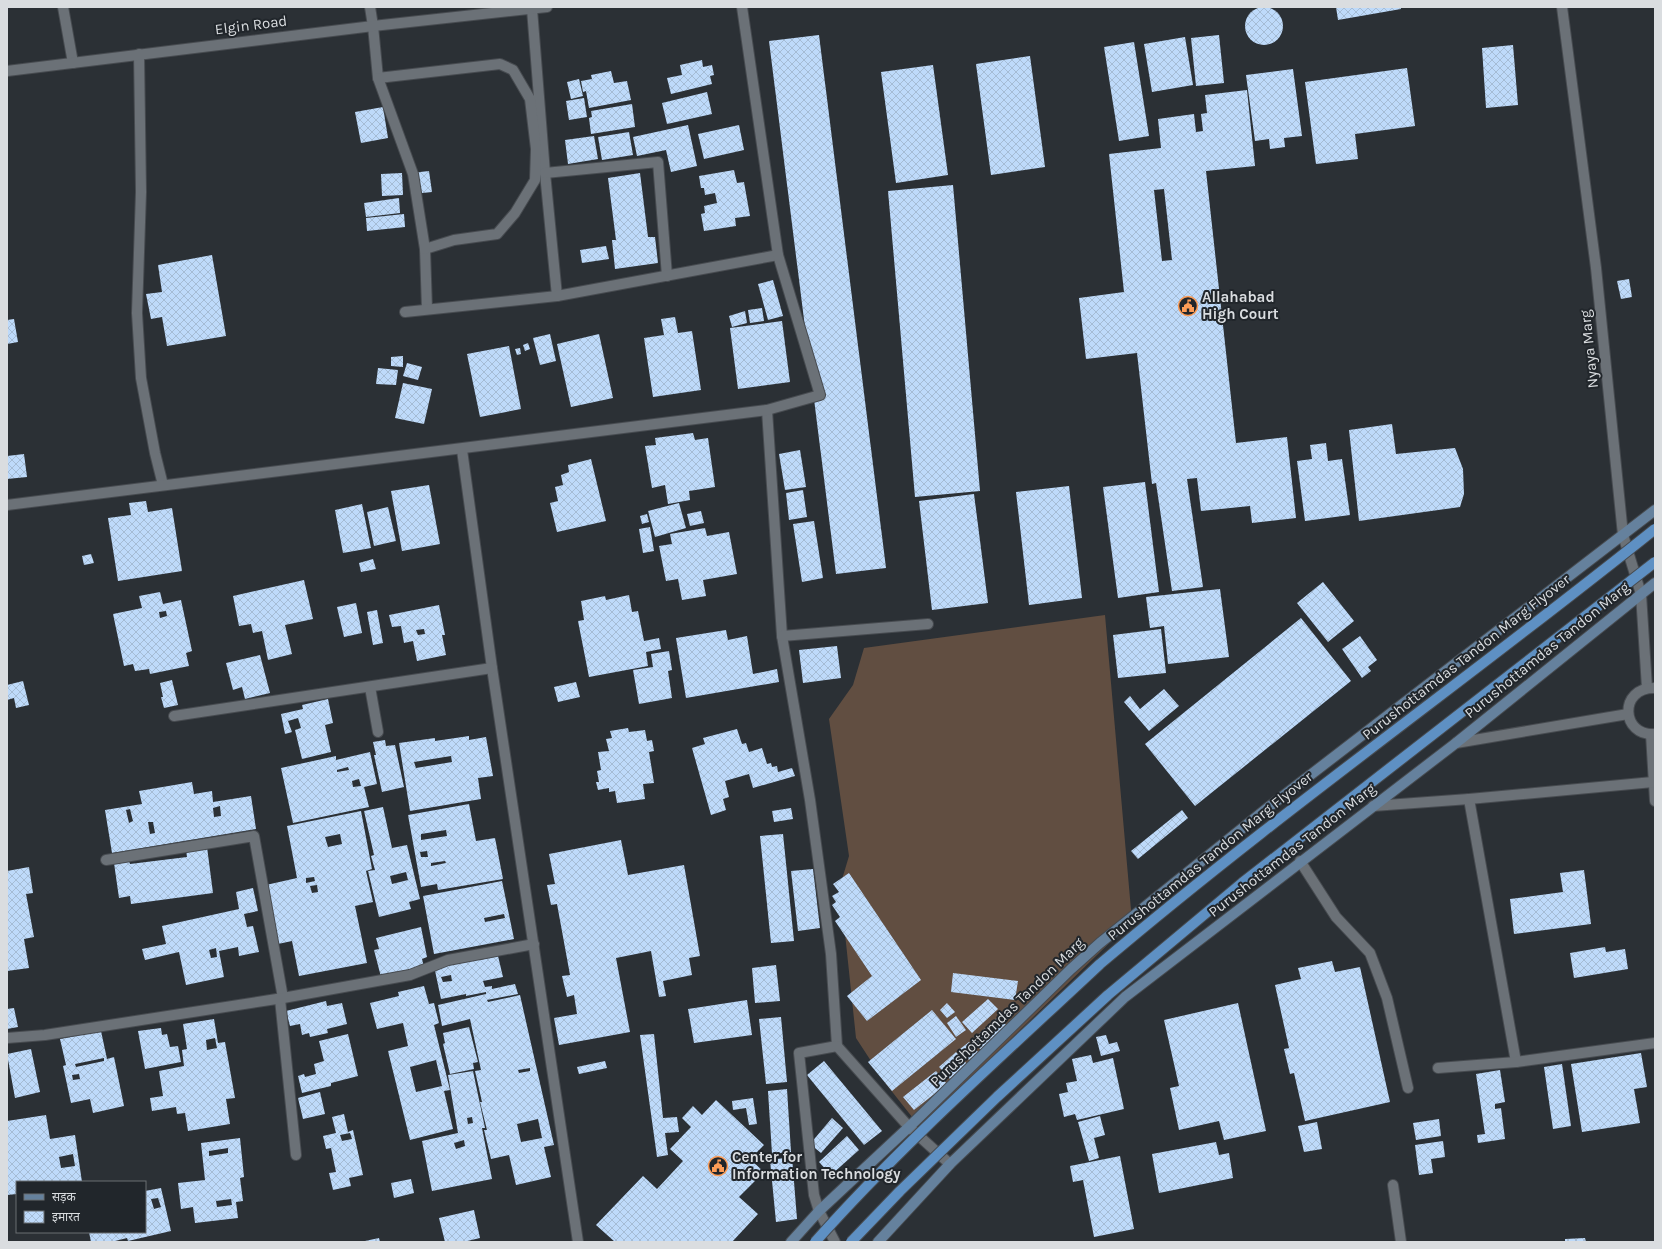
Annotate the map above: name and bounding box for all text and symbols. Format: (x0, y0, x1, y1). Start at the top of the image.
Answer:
street label: Elgin Road (214, 12, 288, 38)
place label: Allahabad High Court (1202, 288, 1279, 323)
public building icon: Allahabad High Court (1177, 295, 1199, 317)
street label: Nyaya Marg (1576, 308, 1602, 389)
street label: Purushottamdas Tandon Marg Flyover (1359, 570, 1574, 744)
street label: Purushottamdas Tandon Marg (1461, 578, 1634, 722)
street label: Purushottamdas Tandon Marg Flyover (1104, 767, 1317, 944)
street label: Purushottamdas Tandon Marg (1205, 779, 1380, 921)
street label: Purushottamdas Tandon Marg (926, 933, 1088, 1090)
place label: Center for Information Technology (732, 1148, 901, 1183)
public building icon: Center for Information Technology (707, 1155, 729, 1177)
legend (16, 1181, 146, 1233)
text: सड़क (52, 1190, 77, 1204)
text: इमारत (52, 1210, 81, 1224)

